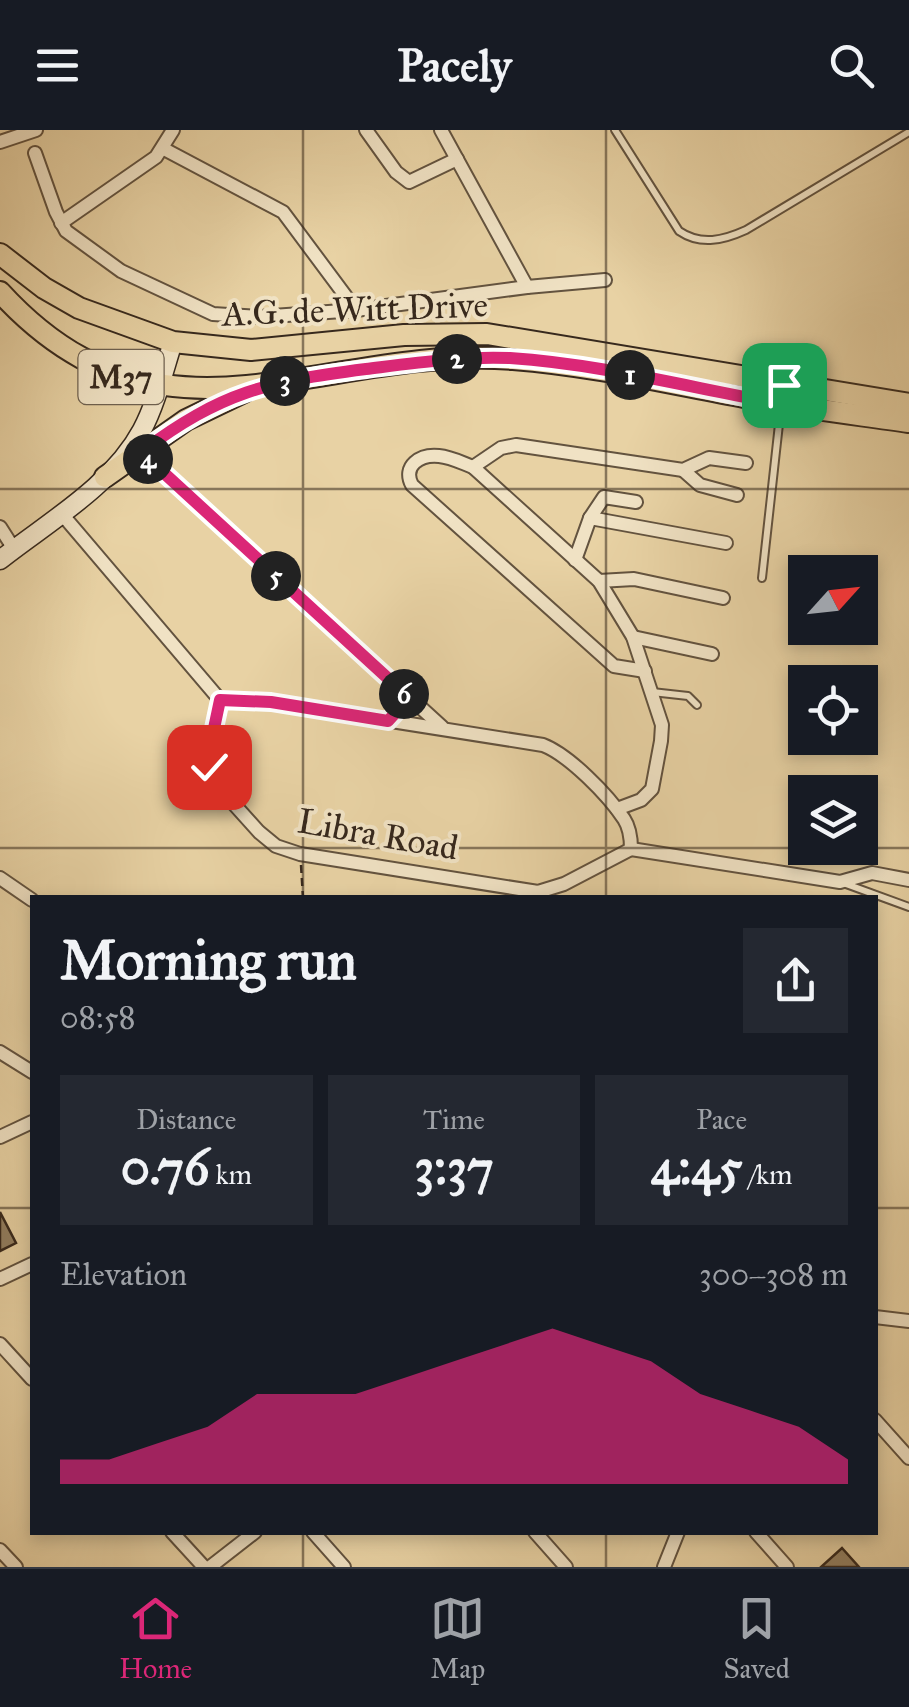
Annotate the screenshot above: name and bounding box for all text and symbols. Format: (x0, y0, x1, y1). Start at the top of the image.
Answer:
icon: menu (30, 38, 85, 93)
text: Pacely (397, 38, 512, 93)
icon: search (824, 38, 879, 93)
street label: A.G. de Witt Drive (219, 283, 489, 336)
pin: 2 (432, 334, 482, 384)
text: 2 (450, 341, 464, 376)
pin (742, 343, 827, 428)
road number: M37 (78, 350, 164, 404)
pin: 1 (605, 350, 655, 400)
pin: 3 (260, 356, 310, 406)
text: 1 (624, 357, 636, 392)
icon: arrive (757, 358, 812, 413)
text: 3 (279, 363, 291, 398)
pin: 4 (123, 434, 173, 484)
text: 4 (140, 441, 156, 476)
pin: 5 (251, 551, 301, 601)
north arrow (788, 555, 878, 645)
map controls (788, 555, 878, 865)
text: 5 (269, 558, 283, 593)
button: locate (788, 665, 878, 755)
pin: 6 (379, 669, 429, 719)
text: 6 (397, 676, 411, 711)
pin (167, 725, 252, 810)
icon: check (182, 740, 237, 795)
button: layers (788, 775, 878, 865)
street label: Libra Road (294, 799, 462, 870)
text: Morning run (60, 927, 357, 994)
button: share (743, 928, 848, 1033)
text: 08:58 (60, 998, 136, 1037)
text: Distance (136, 1102, 237, 1137)
text: Time (423, 1102, 485, 1137)
text: Pace (696, 1102, 747, 1137)
text: 0.76 (121, 1137, 209, 1198)
text: 3:37 (414, 1137, 494, 1198)
text: 4:45 (651, 1137, 742, 1198)
text: km (209, 1157, 252, 1192)
text: /km (742, 1157, 792, 1192)
text: Elevation (60, 1255, 187, 1294)
text: 300–308 m (699, 1255, 848, 1294)
tab: Home (119, 1591, 192, 1686)
tab: Map (430, 1591, 485, 1686)
tab: Saved (723, 1591, 790, 1686)

